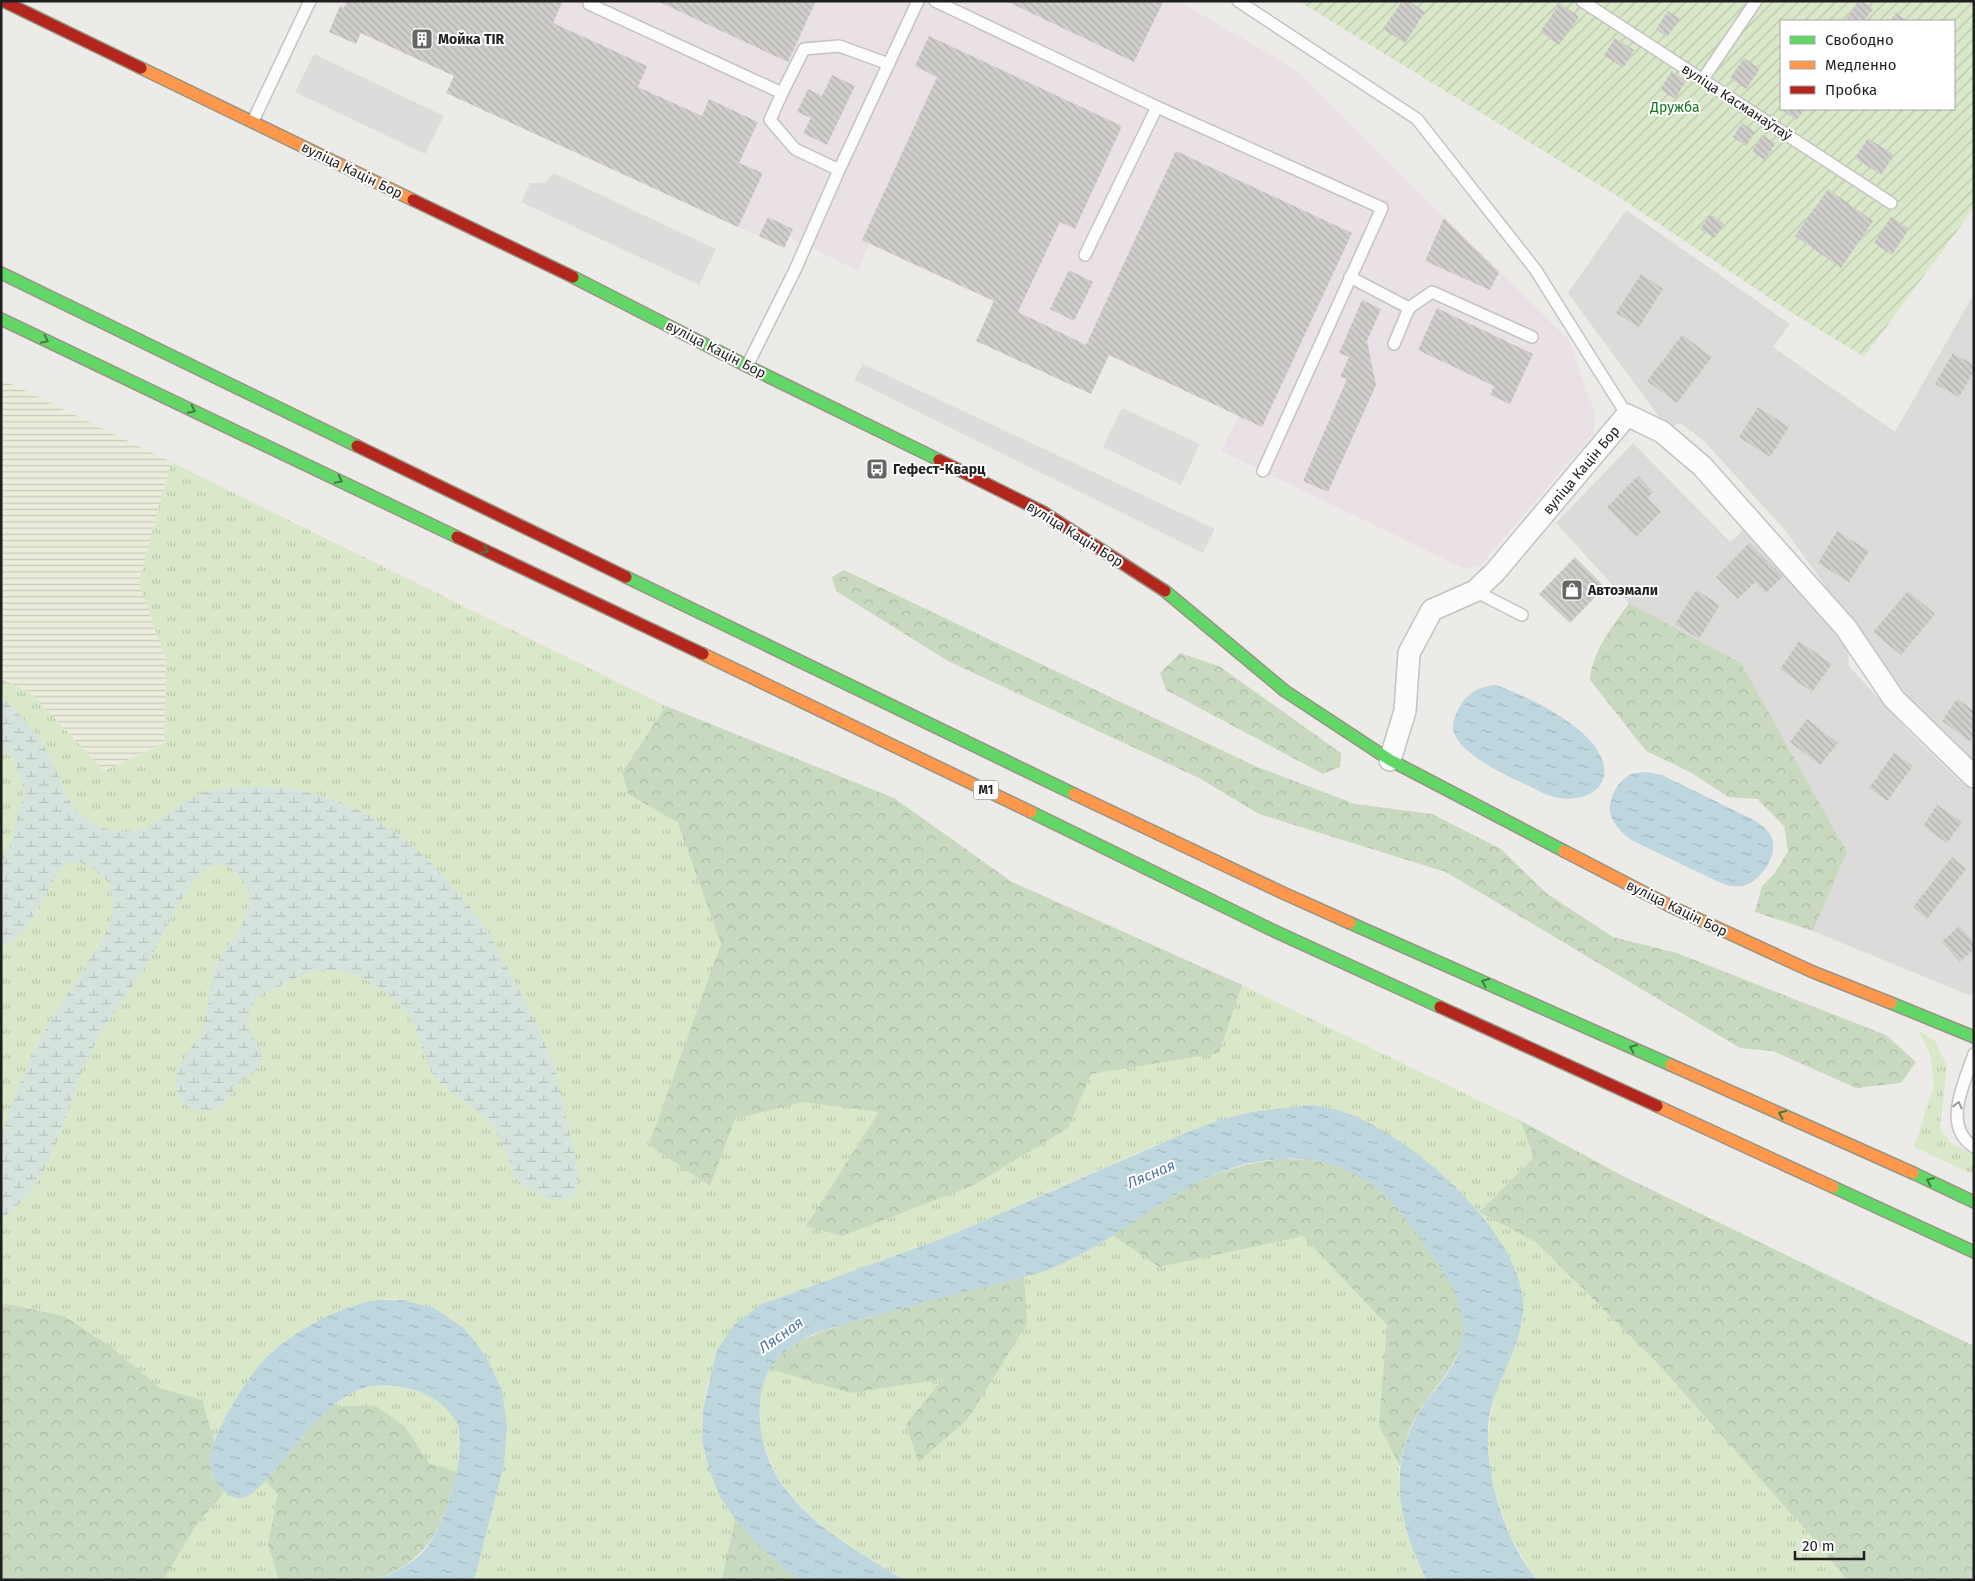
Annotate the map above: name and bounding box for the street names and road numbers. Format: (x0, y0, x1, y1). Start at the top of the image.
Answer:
street label: вуліца Касманаўтаў (1678, 60, 1795, 144)
street label: вуліца Кацін Бор (298, 139, 405, 202)
street label: вуліца Кацін Бор (663, 317, 769, 382)
street label: вуліца Кацін Бор (1539, 423, 1623, 518)
street label: вуліца Кацін Бор (1023, 498, 1126, 571)
road number: М1 (974, 780, 998, 800)
street label: вуліца Кацін Бор (1623, 877, 1730, 940)

